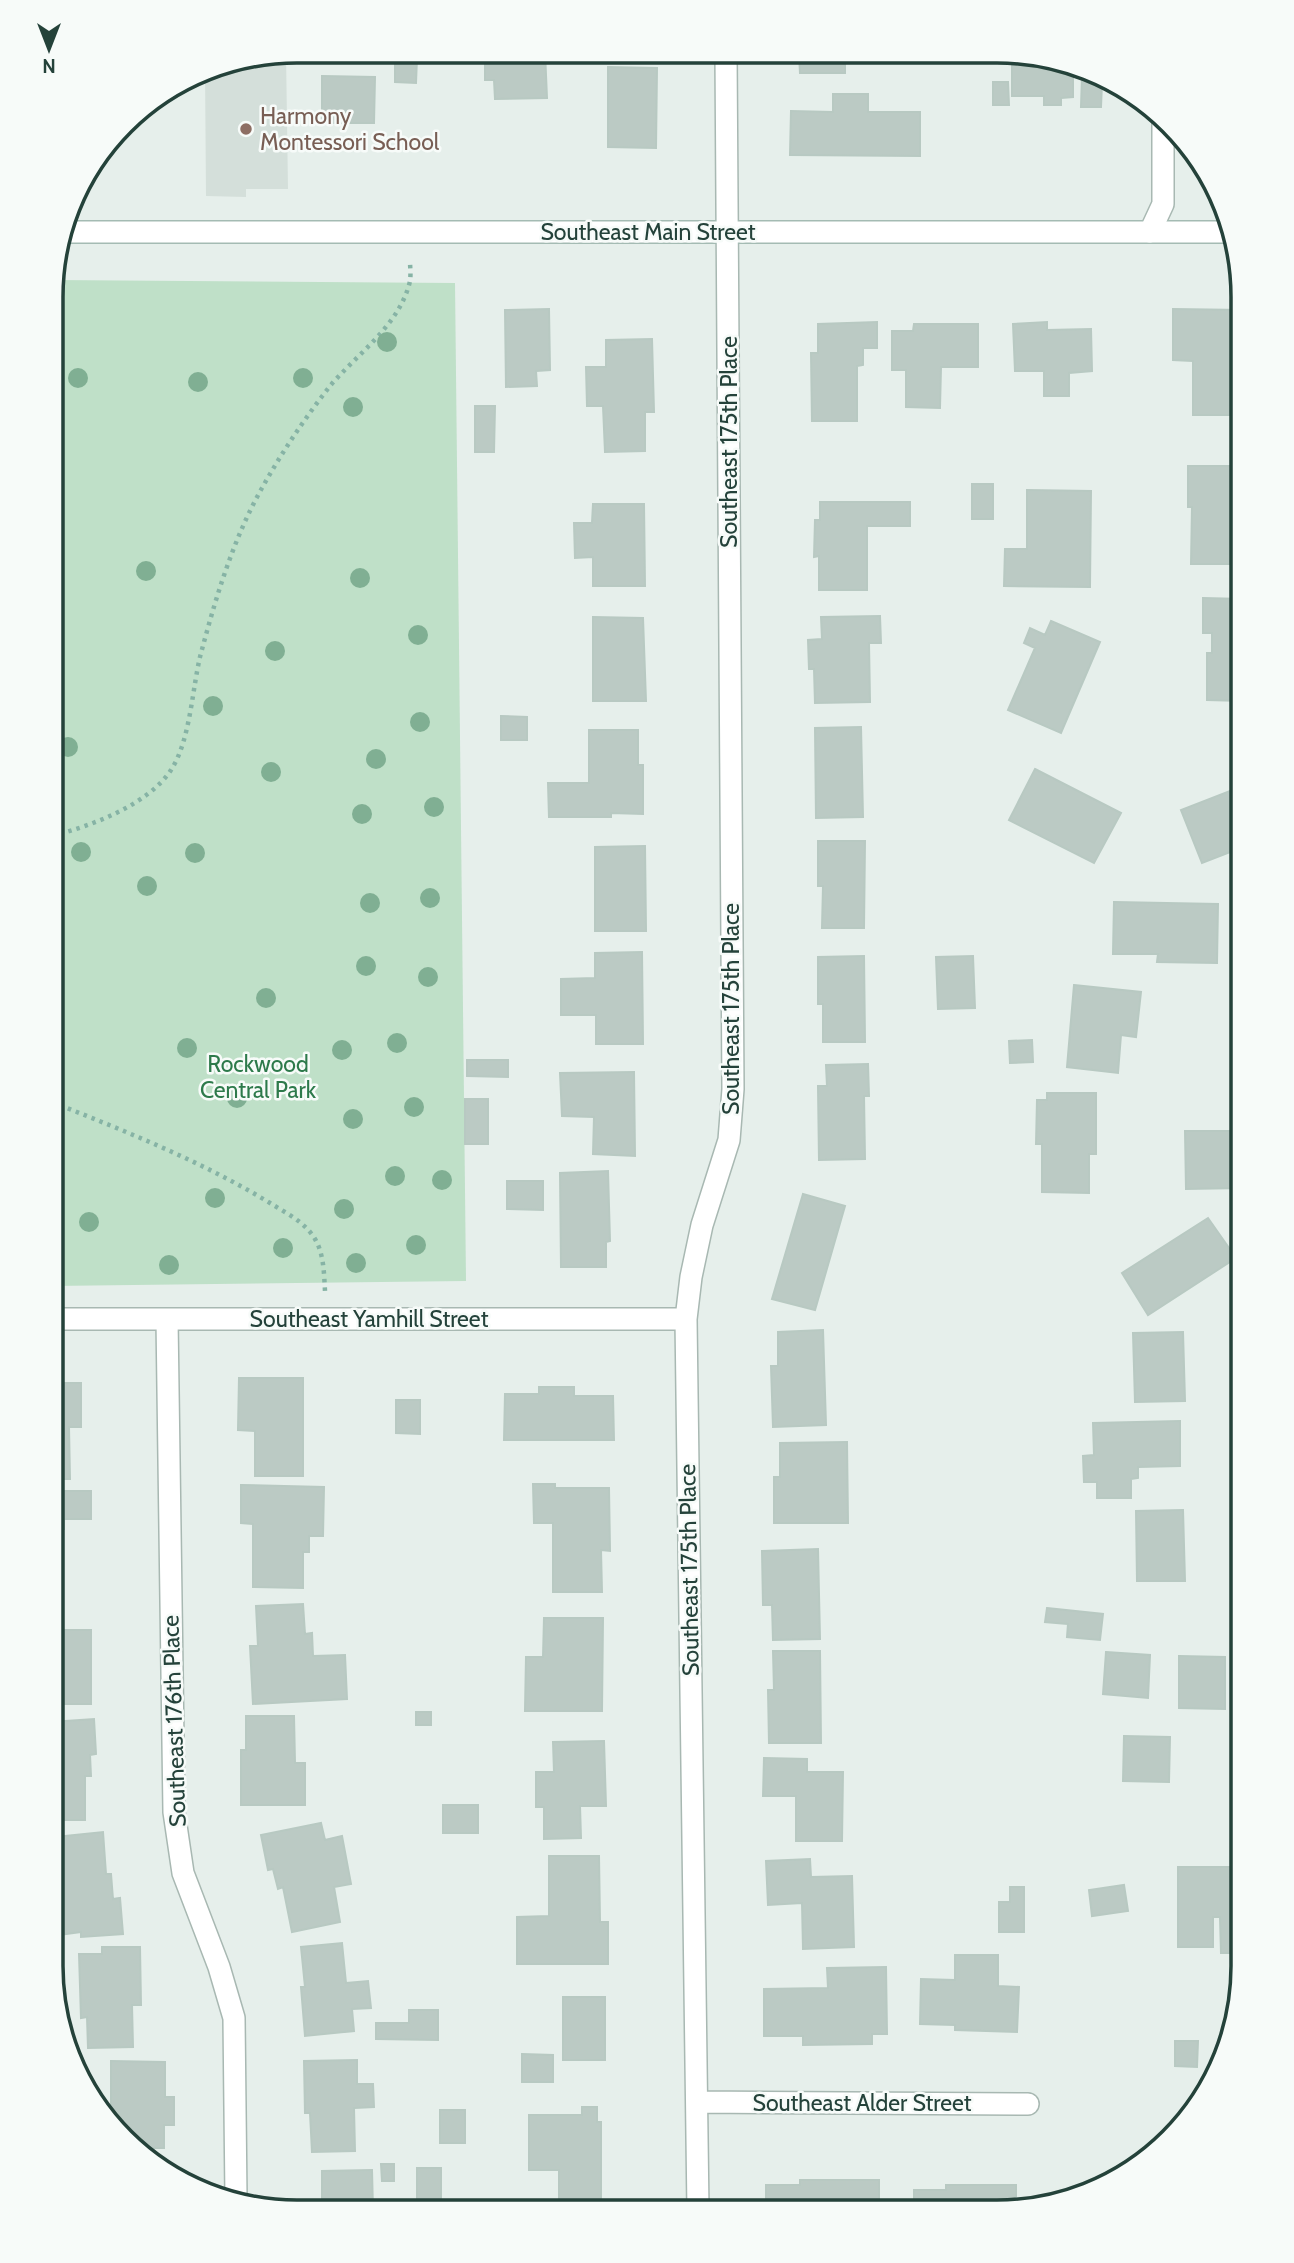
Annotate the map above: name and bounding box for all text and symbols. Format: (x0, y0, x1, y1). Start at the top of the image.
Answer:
north arrow (14, 14, 84, 84)
text: N (42, 54, 56, 77)
place label: Harmony Montessori School (260, 102, 440, 156)
marker: Harmony Montessori School (238, 121, 254, 137)
street label: Southeast Main Street (540, 218, 756, 246)
street label: Southeast 175th Place (715, 336, 743, 548)
street label: Southeast 175th Place (717, 903, 745, 1115)
park label: Rockwood Central Park (200, 1050, 317, 1104)
street label: Southeast Yamhill Street (250, 1305, 489, 1333)
street label: Southeast 175th Place (673, 1464, 705, 1676)
street label: Southeast 176th Place (156, 1614, 192, 1828)
street label: Southeast Alder Street (752, 2089, 972, 2117)

